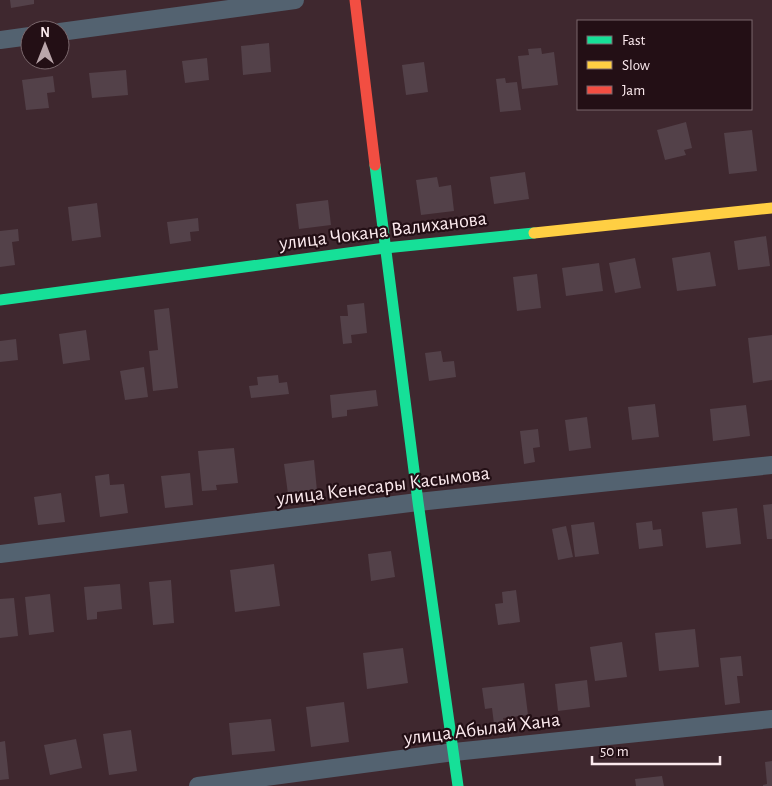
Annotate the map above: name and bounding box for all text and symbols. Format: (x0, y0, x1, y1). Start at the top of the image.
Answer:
north arrow (20, 20, 70, 70)
legend (577, 20, 752, 110)
text: N (40, 26, 50, 40)
text: Fast (622, 33, 646, 48)
text: Slow (622, 58, 650, 73)
text: Jam (622, 83, 645, 98)
street label: улица Чокана Валиханова (277, 208, 488, 254)
street label: улица Кенесары Касымова (274, 463, 491, 509)
street label: улица Абылай Хана (402, 709, 561, 749)
scale bar (592, 734, 720, 766)
text: 50 m (600, 744, 629, 759)

